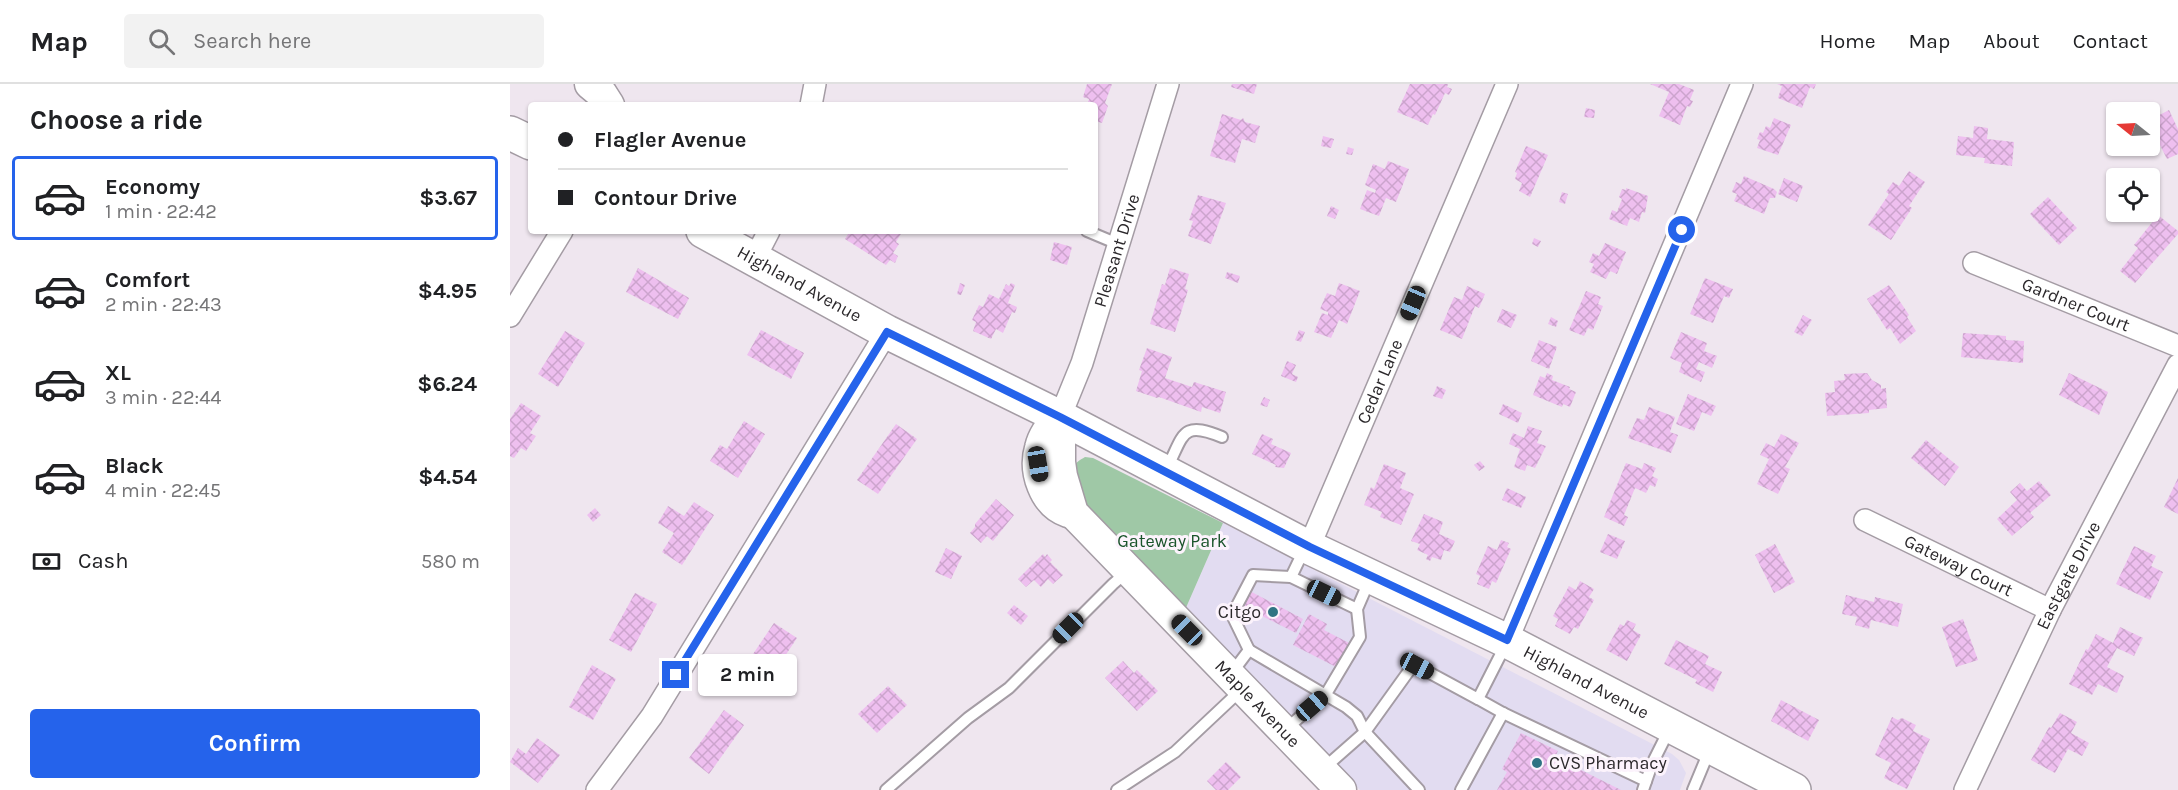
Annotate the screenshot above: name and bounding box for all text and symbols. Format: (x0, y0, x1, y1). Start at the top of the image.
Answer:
search box (124, 14, 544, 68)
text: Map (30, 25, 88, 58)
icon: search (145, 25, 178, 58)
text: Search here (193, 28, 311, 54)
text: Home (1820, 29, 1876, 53)
text: Map (1909, 29, 1950, 53)
text: About (1983, 29, 2040, 53)
text: Contact (2073, 29, 2148, 53)
north arrow (2106, 102, 2160, 156)
map controls (2106, 102, 2160, 222)
text: Choose a ride (30, 104, 203, 136)
text: Flagler Avenue (594, 127, 747, 153)
button: locate (2106, 168, 2160, 222)
icon: car (33, 171, 87, 225)
text: Economy (105, 174, 200, 200)
text: $3.67 (419, 185, 477, 211)
text: Contour Drive (594, 185, 737, 211)
street label: Pleasant Drive (1089, 191, 1144, 310)
text: 1 min · 22:42 (105, 200, 217, 223)
route start (1668, 216, 1695, 243)
street label: Highland Avenue (733, 241, 865, 327)
icon: car (33, 264, 87, 318)
text: Comfort (105, 267, 190, 293)
street label: Gardner Court (2019, 273, 2133, 336)
text: $4.95 (418, 278, 477, 304)
car (1398, 283, 1428, 323)
text: 2 min · 22:43 (105, 293, 222, 316)
street label: Cedar Lane (1352, 336, 1408, 427)
icon: car (33, 357, 87, 411)
text: XL (105, 360, 131, 386)
text: $6.24 (417, 371, 477, 397)
text: 3 min · 22:44 (105, 386, 222, 409)
car (1026, 445, 1050, 483)
icon: car (33, 450, 87, 504)
text: Black (105, 453, 164, 479)
text: $4.54 (418, 464, 477, 490)
text: 4 min · 22:45 (105, 479, 221, 502)
street label: Eastgate Drive (2031, 518, 2105, 633)
park label: Gateway Park (1117, 530, 1227, 552)
street label: Gateway Court (1901, 530, 2017, 601)
icon: cash (30, 545, 63, 578)
text: Cash (78, 548, 128, 574)
text: 580 m (421, 550, 480, 573)
car (1304, 577, 1344, 609)
place label: Citgo (1218, 601, 1261, 623)
marker: Citgo (1266, 605, 1280, 619)
car (1049, 609, 1087, 647)
car (1168, 611, 1206, 649)
street label: Highland Avenue (1520, 640, 1653, 724)
car (1397, 650, 1437, 682)
callout: 2 min (697, 654, 796, 696)
street label: Maple Avenue (1210, 655, 1305, 752)
route end (662, 661, 689, 688)
text: 2 min (720, 663, 775, 686)
car (1293, 687, 1331, 725)
button: Confirm (30, 709, 480, 778)
place label: CVS Pharmacy (1549, 752, 1668, 774)
marker: CVS Pharmacy (1530, 756, 1544, 770)

